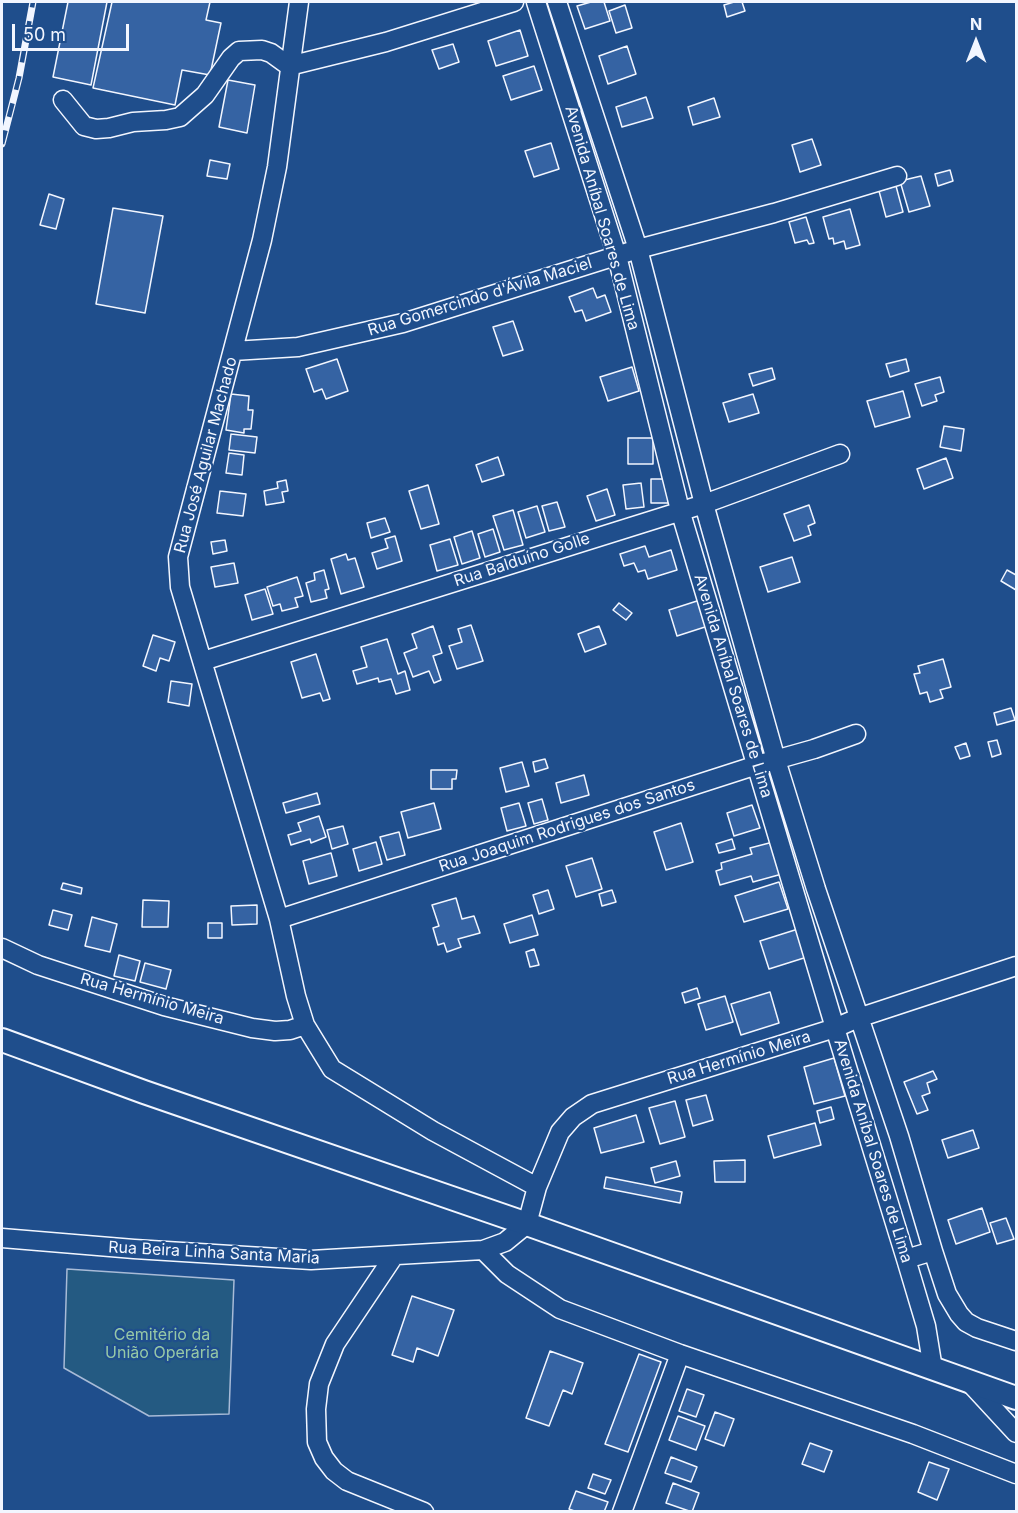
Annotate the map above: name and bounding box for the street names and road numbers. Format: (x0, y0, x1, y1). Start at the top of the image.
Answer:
street label: Avenida Aníbal Soares de Lima (561, 103, 643, 333)
street label: Rua Gomercindo d'Ávila Maciel (366, 254, 594, 340)
street label: Rua José Aguilar Machado (171, 355, 241, 555)
street label: Rua Balduíno Golle (452, 529, 592, 591)
street label: Avenida Aníbal Soares de Lima (690, 572, 776, 800)
street label: Rua Joaquim Rodrigues dos Santos (437, 775, 697, 877)
street label: Rua Hermínio Meira (78, 969, 226, 1029)
street label: Rua Hermínio Meira (665, 1027, 813, 1089)
street label: Avenida Aníbal Soares de Lima (830, 1037, 916, 1265)
street label: Rua Beira Linha Santa Maria (108, 1238, 320, 1268)

